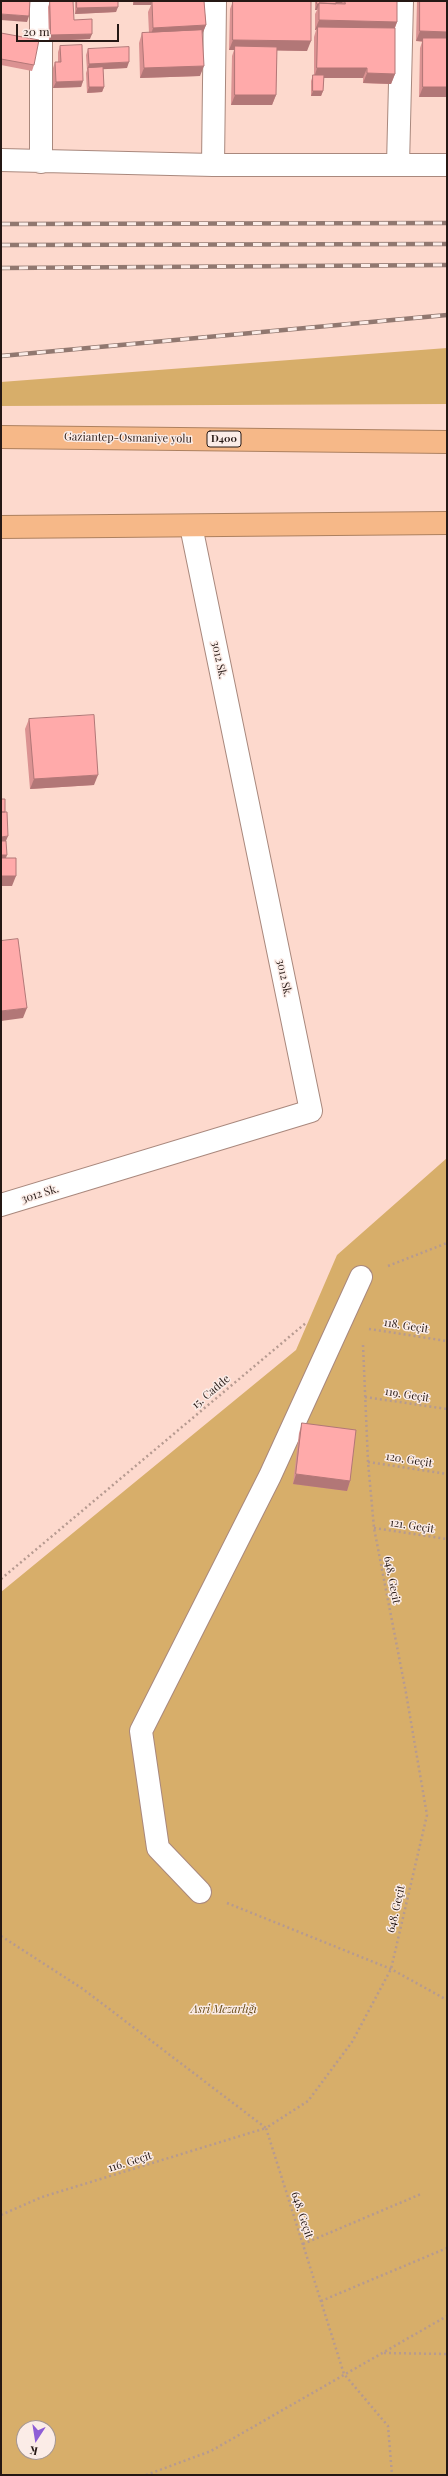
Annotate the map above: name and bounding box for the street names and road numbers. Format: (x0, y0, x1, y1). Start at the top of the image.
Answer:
street label: Gaziantep-Osmaniye yolu (64, 430, 192, 446)
road number: D400 (207, 431, 241, 447)
street label: 3012 Sk. (209, 640, 229, 680)
street label: 3012 Sk. (274, 958, 294, 998)
street label: 3012 Sk. (20, 1182, 60, 1206)
street label: 118. Geçit (383, 1316, 429, 1336)
street label: 15. Cadde (189, 1372, 233, 1412)
street label: 119. Geçit (384, 1385, 430, 1405)
street label: 120. Geçit (385, 1450, 433, 1470)
street label: 121. Geçit (389, 1516, 435, 1536)
street label: 648. Geçit (381, 1555, 403, 1605)
street label: 648. Geçit (384, 1884, 408, 1934)
street label: 116. Geçit (107, 2149, 153, 2175)
street label: 648. Geçit (288, 2190, 316, 2240)

